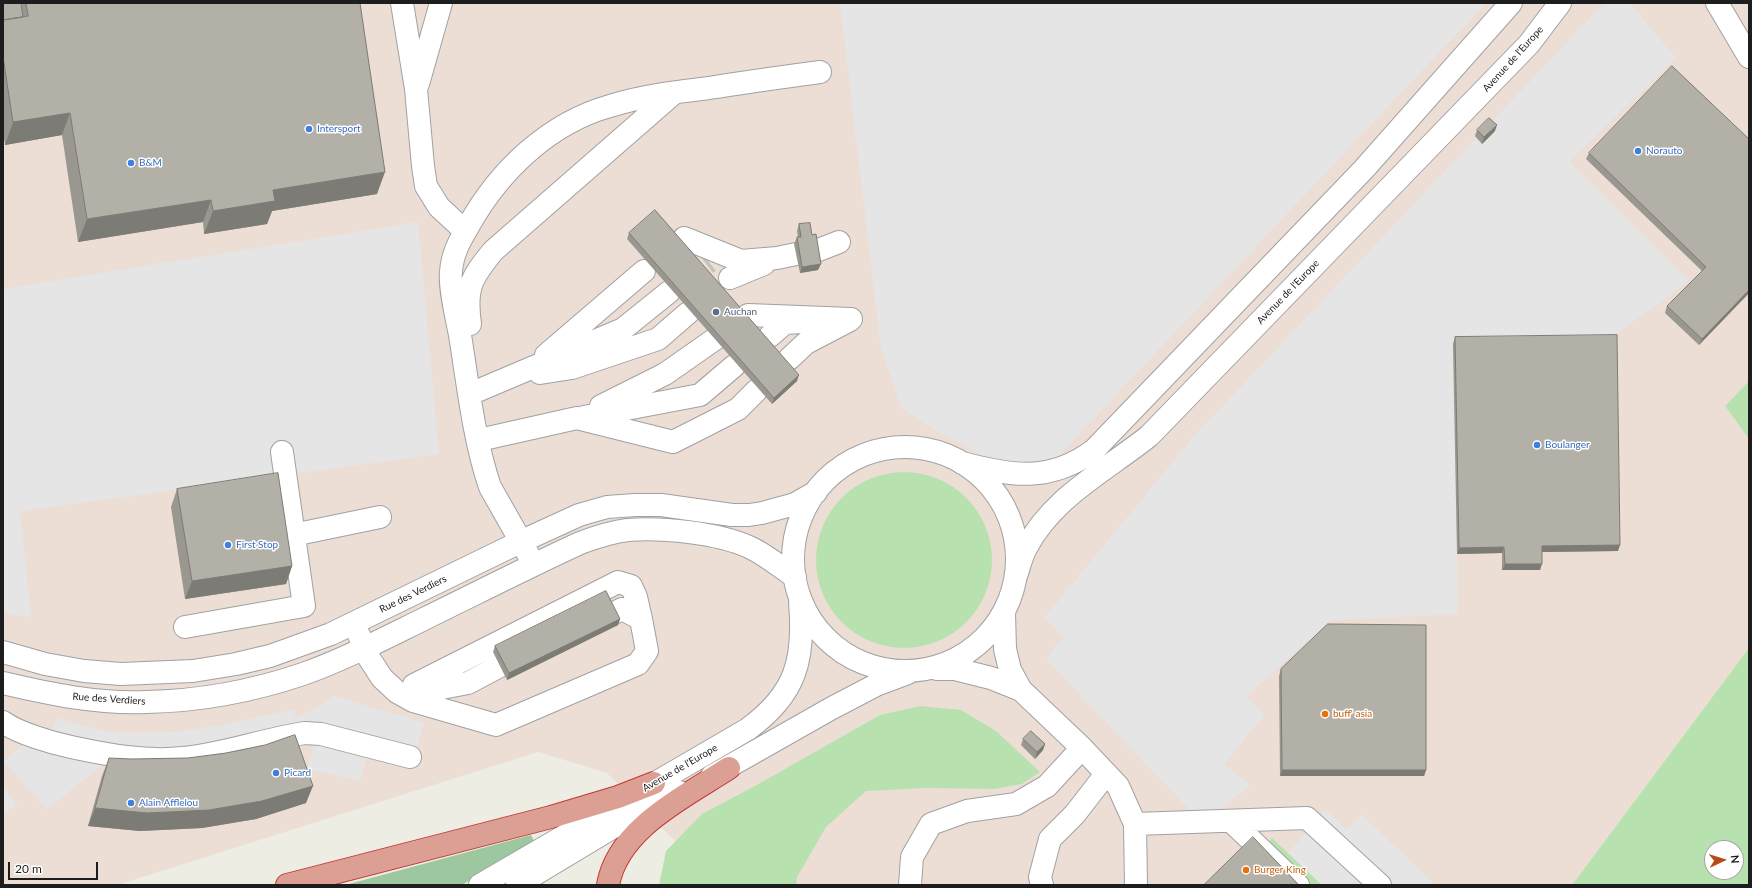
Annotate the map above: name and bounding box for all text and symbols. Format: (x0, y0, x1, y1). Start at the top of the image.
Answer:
street label: Avenue de l'Europe (1480, 24, 1546, 94)
place label: Intersport (317, 123, 361, 135)
marker: Intersport (304, 124, 314, 134)
place label: Norauto (1646, 145, 1682, 157)
marker: Norauto (1633, 146, 1643, 156)
place label: B&M (139, 157, 162, 169)
marker: B&M (126, 158, 136, 168)
street label: Avenue de l'Europe (1254, 257, 1322, 327)
place label: Auchan (724, 306, 757, 318)
marker: Auchan (711, 307, 721, 317)
place label: Boulanger (1545, 439, 1590, 451)
marker: Boulanger (1532, 440, 1542, 450)
place label: First Stop (236, 539, 278, 551)
marker: First Stop (223, 540, 233, 550)
street label: Rue des Verdiers (377, 573, 449, 615)
street label: Rue des Verdiers (72, 690, 146, 708)
place label: buff' asia (1333, 708, 1372, 720)
marker: buff' asia (1320, 709, 1330, 719)
street label: Avenue de l'Europe (640, 742, 720, 794)
place label: Picard (284, 767, 311, 779)
marker: Picard (271, 768, 281, 778)
place label: Alain Afflelou (139, 797, 198, 809)
marker: Alain Afflelou (126, 798, 136, 808)
north arrow (1704, 840, 1744, 880)
scale bar (10, 854, 100, 880)
text: N (1729, 855, 1742, 864)
text: 20 m (15, 861, 42, 876)
place label: Burger King (1254, 864, 1306, 876)
marker: Burger King (1241, 865, 1251, 875)

